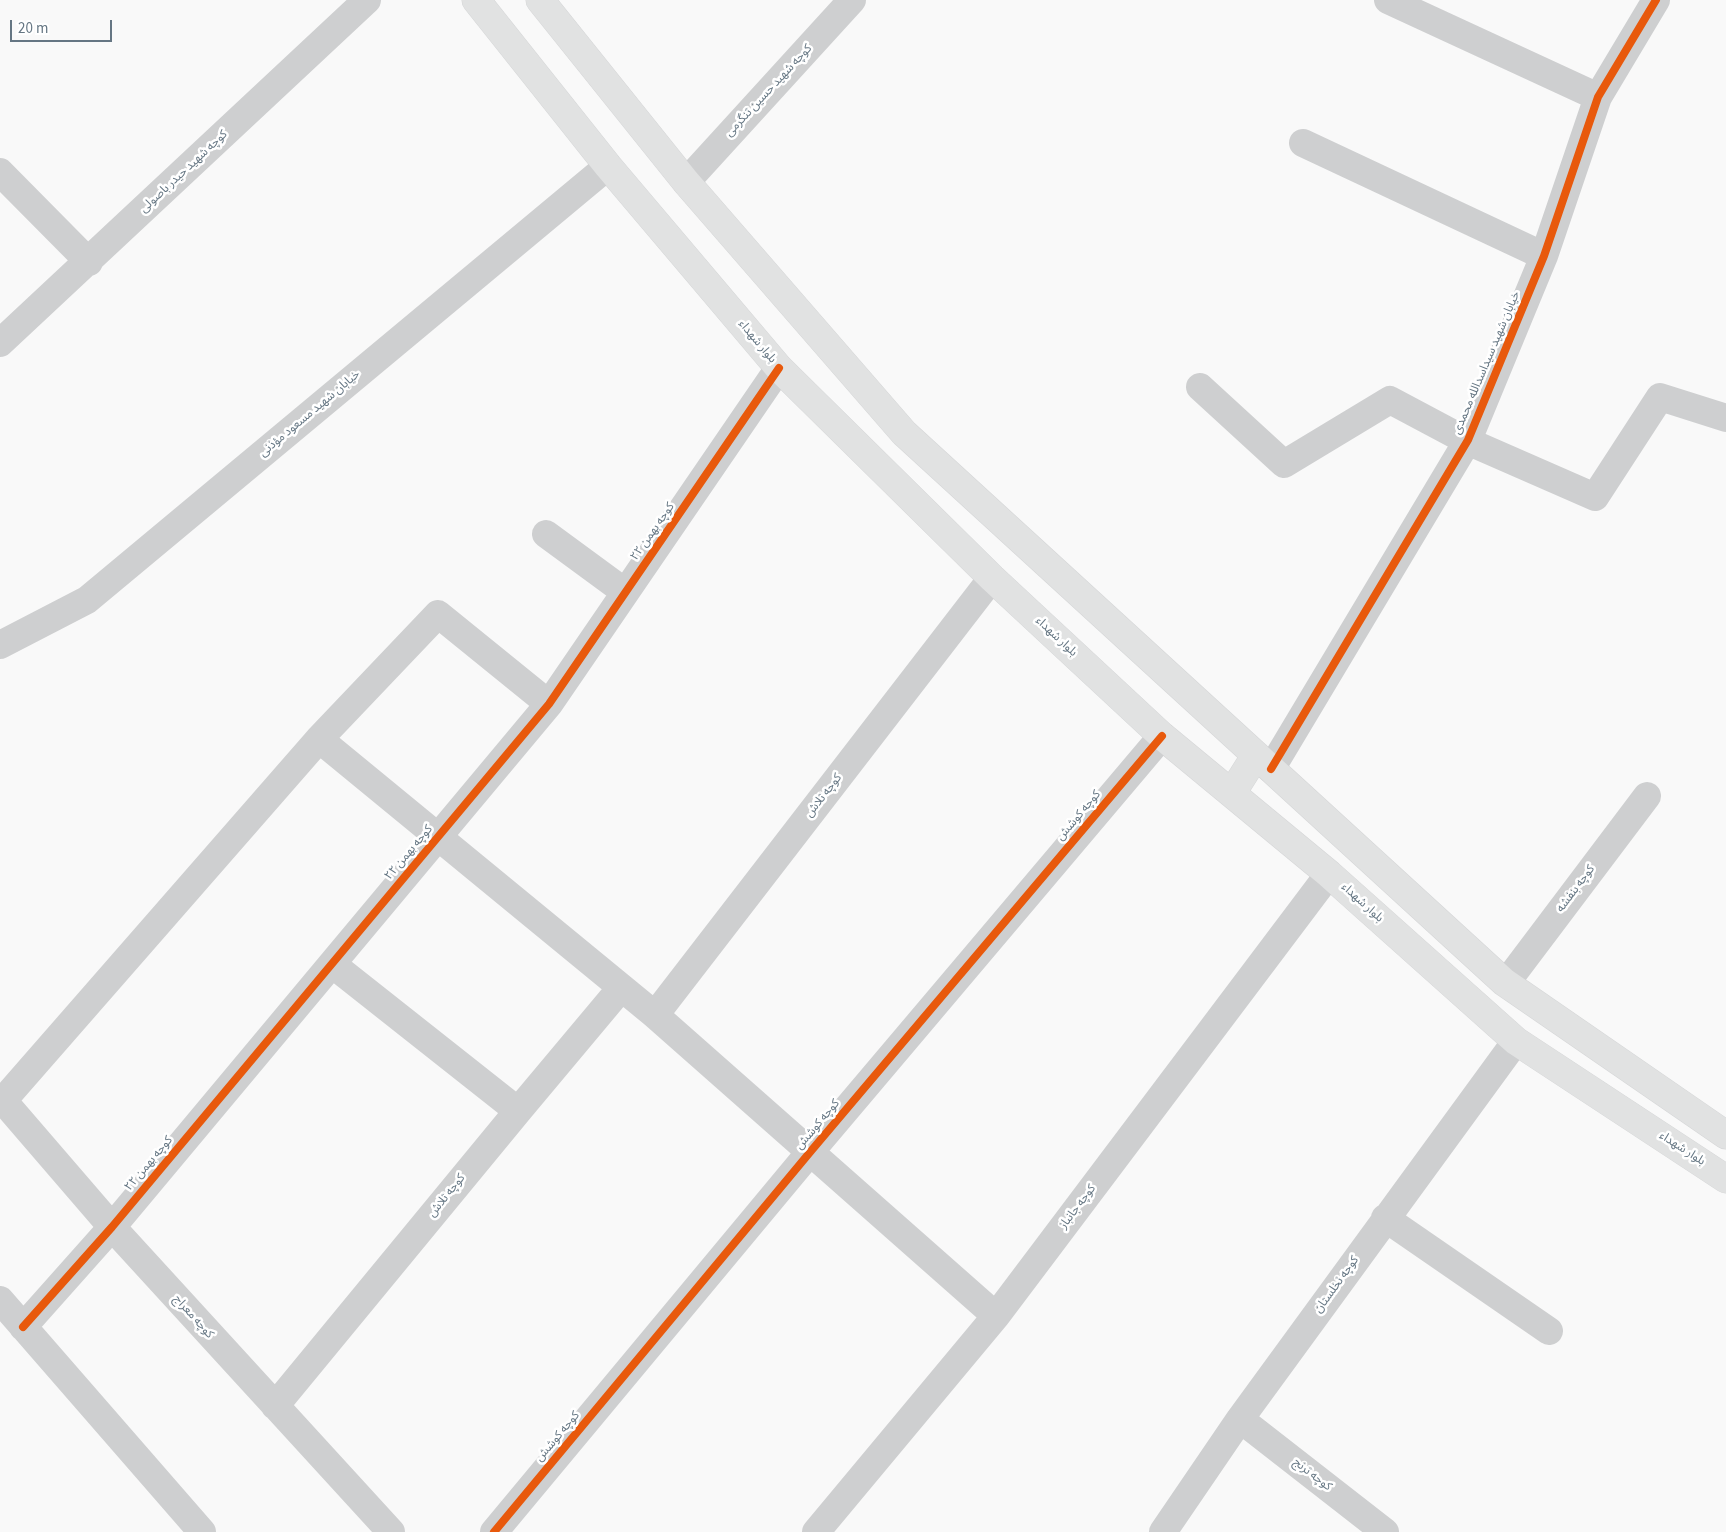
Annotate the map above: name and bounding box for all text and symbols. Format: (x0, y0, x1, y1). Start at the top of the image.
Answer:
scale bar (12, 10, 115, 42)
text: 20 m (18, 18, 48, 39)
street label: کوچه شهید حسین تنگرمی (723, 42, 815, 140)
street label: کوچه شهید حیدر باصولی (137, 128, 231, 216)
street label: خیابان شهید سیداسدالله محمدی (1450, 289, 1524, 437)
street label: بلوار شهداء (735, 318, 779, 366)
street label: خیابان شهید مسعود مؤذنی (257, 368, 363, 460)
street label: کوچه بهمن ۲۲ (628, 500, 678, 564)
street label: بلوار شهداء (1032, 614, 1080, 660)
street label: کوچه تلاش (803, 771, 845, 821)
street label: کوچه کوشش (1054, 788, 1104, 844)
street label: کوچه بهمن ۲۲ (382, 823, 436, 883)
street label: کوچه بنفشه (1554, 863, 1598, 915)
street label: بلوار شهداء (1338, 880, 1386, 926)
street label: کوچه کوشش (793, 1097, 843, 1153)
street label: بلوار شهداء (1656, 1129, 1708, 1169)
street label: کوچه بهمن ۲۲ (122, 1134, 176, 1194)
street label: کوچه تلاش (425, 1172, 469, 1220)
street label: کوچه جانباز (1057, 1182, 1099, 1232)
street label: کوچه نخلستان (1312, 1254, 1362, 1316)
street label: کوچه معراج (170, 1292, 216, 1342)
street label: کوچه کوشش (533, 1409, 583, 1465)
street label: کوچه ترنج (1290, 1456, 1334, 1494)

